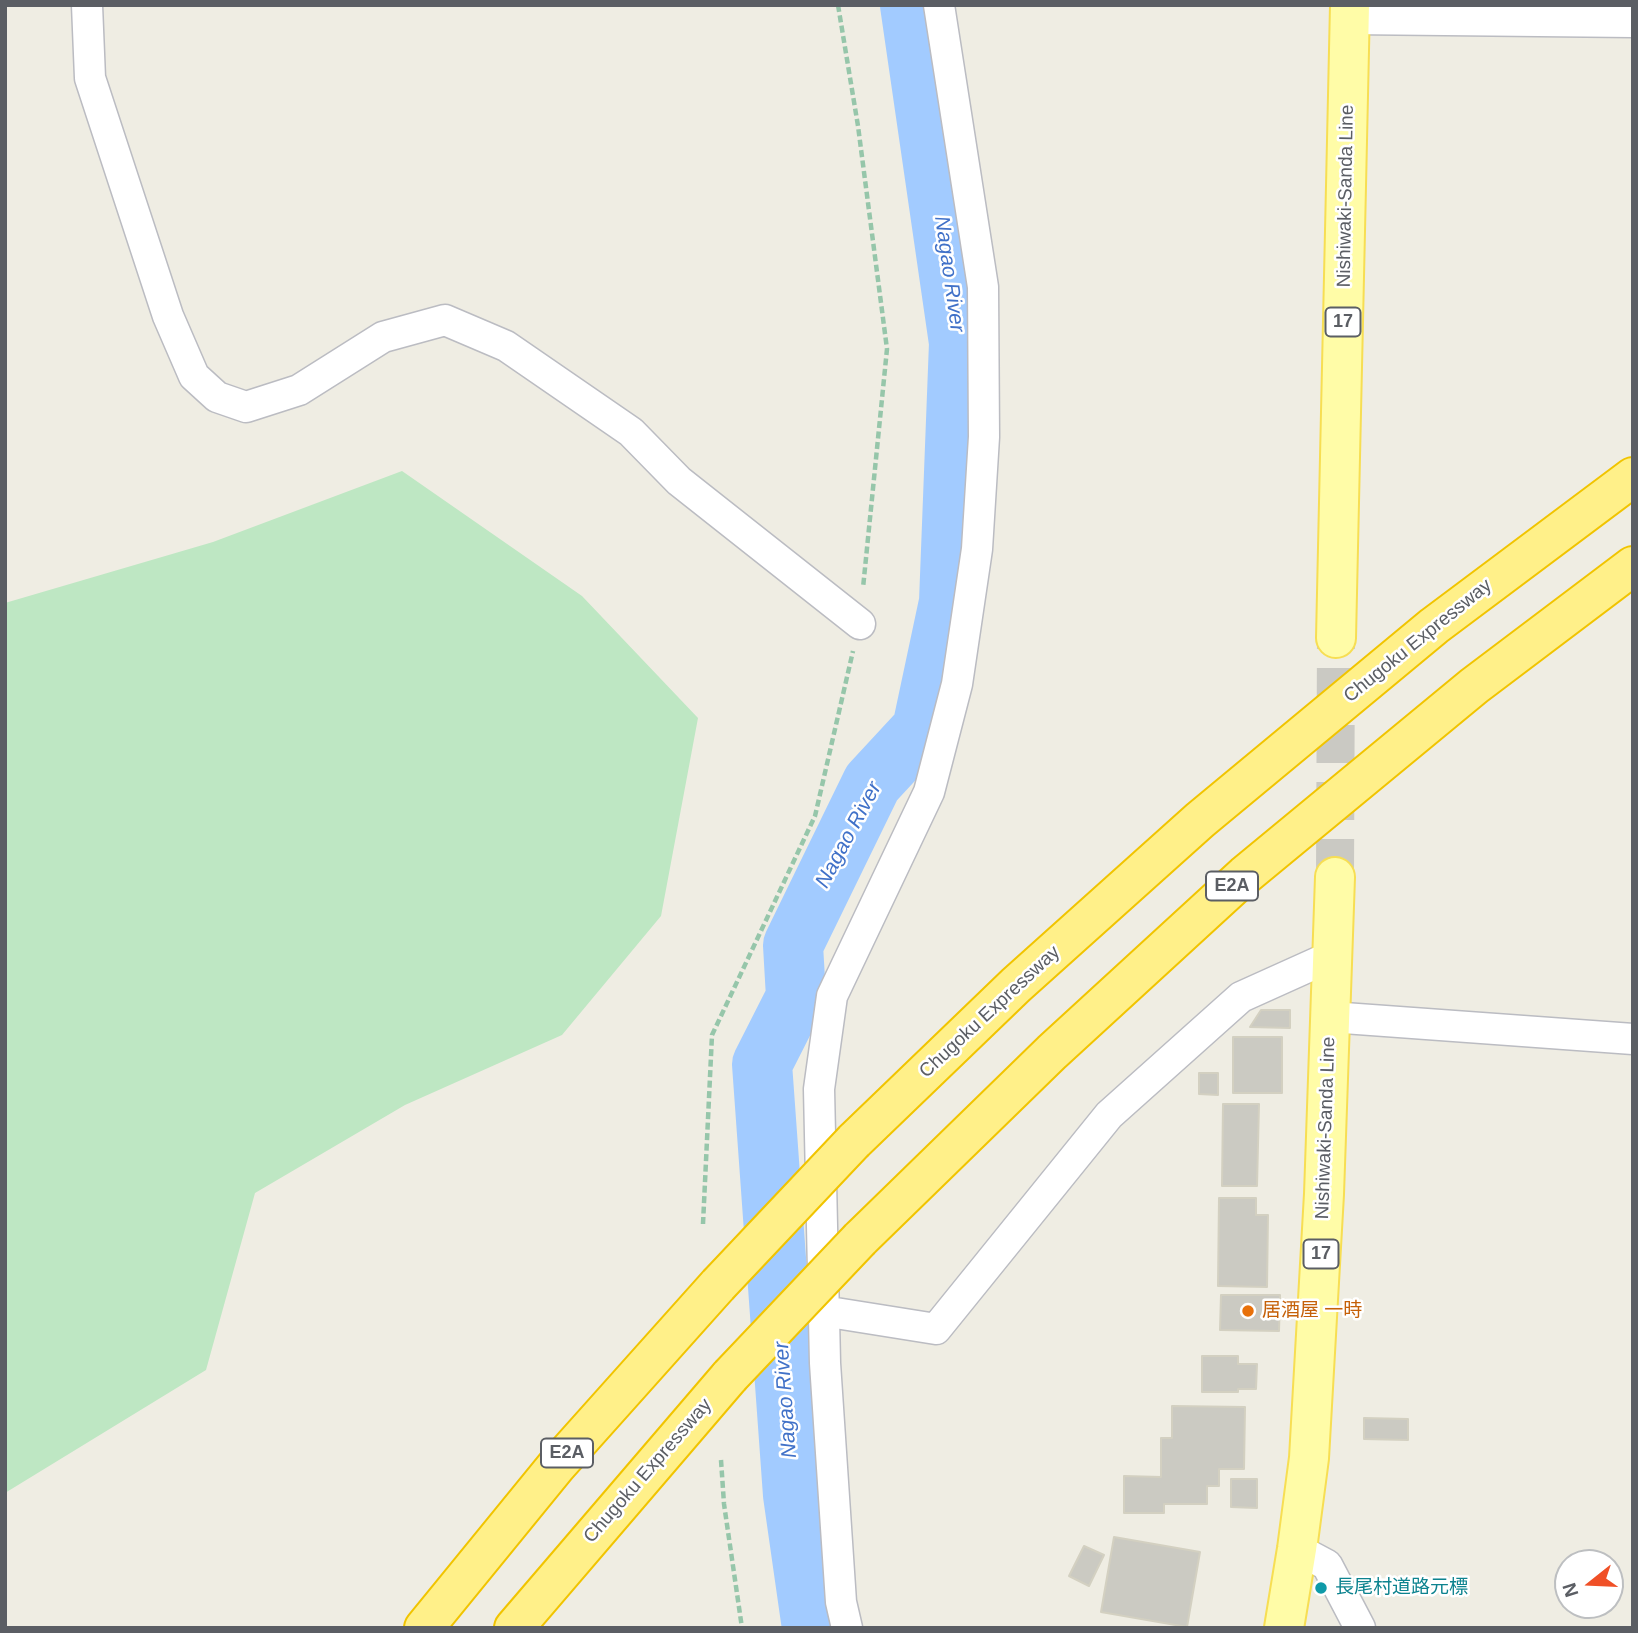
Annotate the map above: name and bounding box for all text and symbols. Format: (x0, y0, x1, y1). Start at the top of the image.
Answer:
street label: Nishiwaki-Sanda Line (1333, 104, 1359, 288)
water label: Nagao River (928, 214, 970, 334)
road number: 17 (1326, 308, 1360, 336)
street label: Chugoku Expressway (1339, 574, 1497, 708)
water label: Nagao River (810, 778, 888, 892)
road number: E2A (1206, 872, 1258, 900)
street label: Chugoku Expressway (915, 941, 1065, 1083)
street label: Nishiwaki-Sanda Line (1311, 1036, 1341, 1220)
road number: 17 (1304, 1240, 1338, 1268)
place label: 居酒屋 一時 (1262, 1300, 1362, 1322)
marker: 居酒屋 一時 (1240, 1303, 1256, 1319)
water label: Nagao River (769, 1341, 803, 1459)
street label: Chugoku Expressway (579, 1394, 717, 1548)
road number: E2A (541, 1438, 593, 1468)
north arrow (1554, 1549, 1624, 1619)
place label: 長尾村道路元標 (1335, 1577, 1468, 1599)
marker: 長尾村道路元標 (1313, 1580, 1329, 1596)
text: N (1558, 1580, 1583, 1600)

